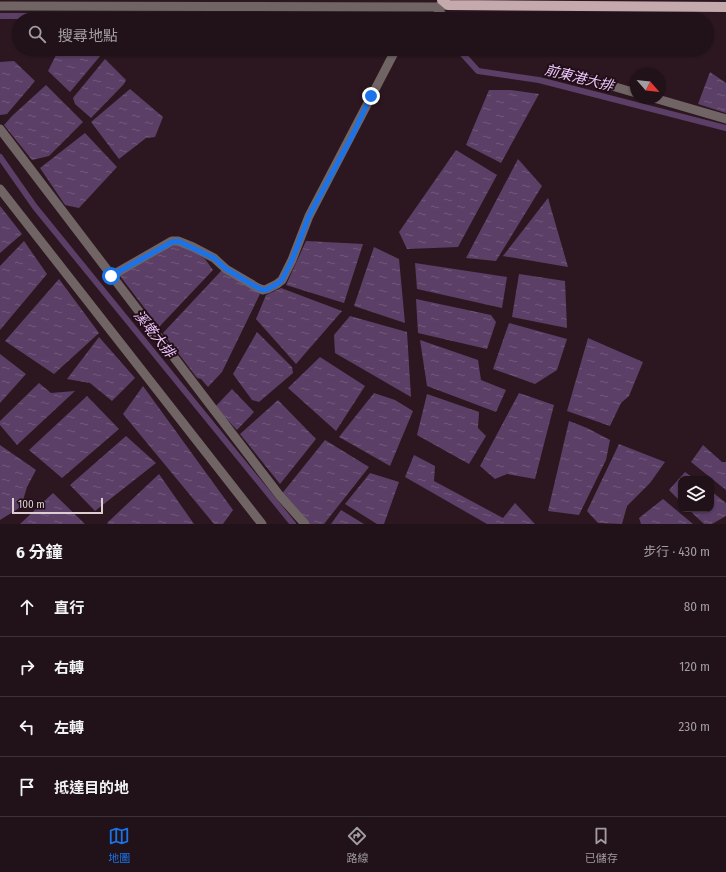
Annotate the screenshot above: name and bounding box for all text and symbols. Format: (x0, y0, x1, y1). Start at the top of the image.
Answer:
search box (12, 12, 714, 56)
icon: search (26, 23, 48, 45)
text: 搜尋地點 (58, 27, 118, 45)
water label: 前東港大排 (543, 61, 617, 95)
north arrow (630, 68, 666, 104)
route end (362, 87, 380, 105)
route start (102, 267, 120, 285)
water label: 溪墘大排 (130, 307, 179, 363)
map controls (678, 476, 714, 512)
button: layers (678, 476, 714, 512)
scale bar (12, 496, 103, 515)
text: 100 m (18, 498, 45, 511)
text: 6 分鐘 (16, 542, 62, 563)
text: 步行 · 430 m (643, 544, 710, 559)
icon: ahead (16, 596, 38, 618)
text: 直行 (54, 599, 84, 617)
text: 80 m (684, 599, 710, 614)
icon: right (16, 656, 38, 678)
text: 右轉 (54, 659, 84, 677)
text: 120 m (679, 659, 710, 674)
icon: left (16, 716, 38, 738)
text: 左轉 (54, 719, 84, 737)
text: 230 m (679, 719, 710, 734)
icon: arrive (16, 776, 38, 798)
text: 抵達目的地 (54, 779, 129, 797)
tab: 地圖 (108, 825, 130, 865)
tab: 路線 (346, 825, 368, 865)
tab: 已儲存 (585, 825, 618, 865)

